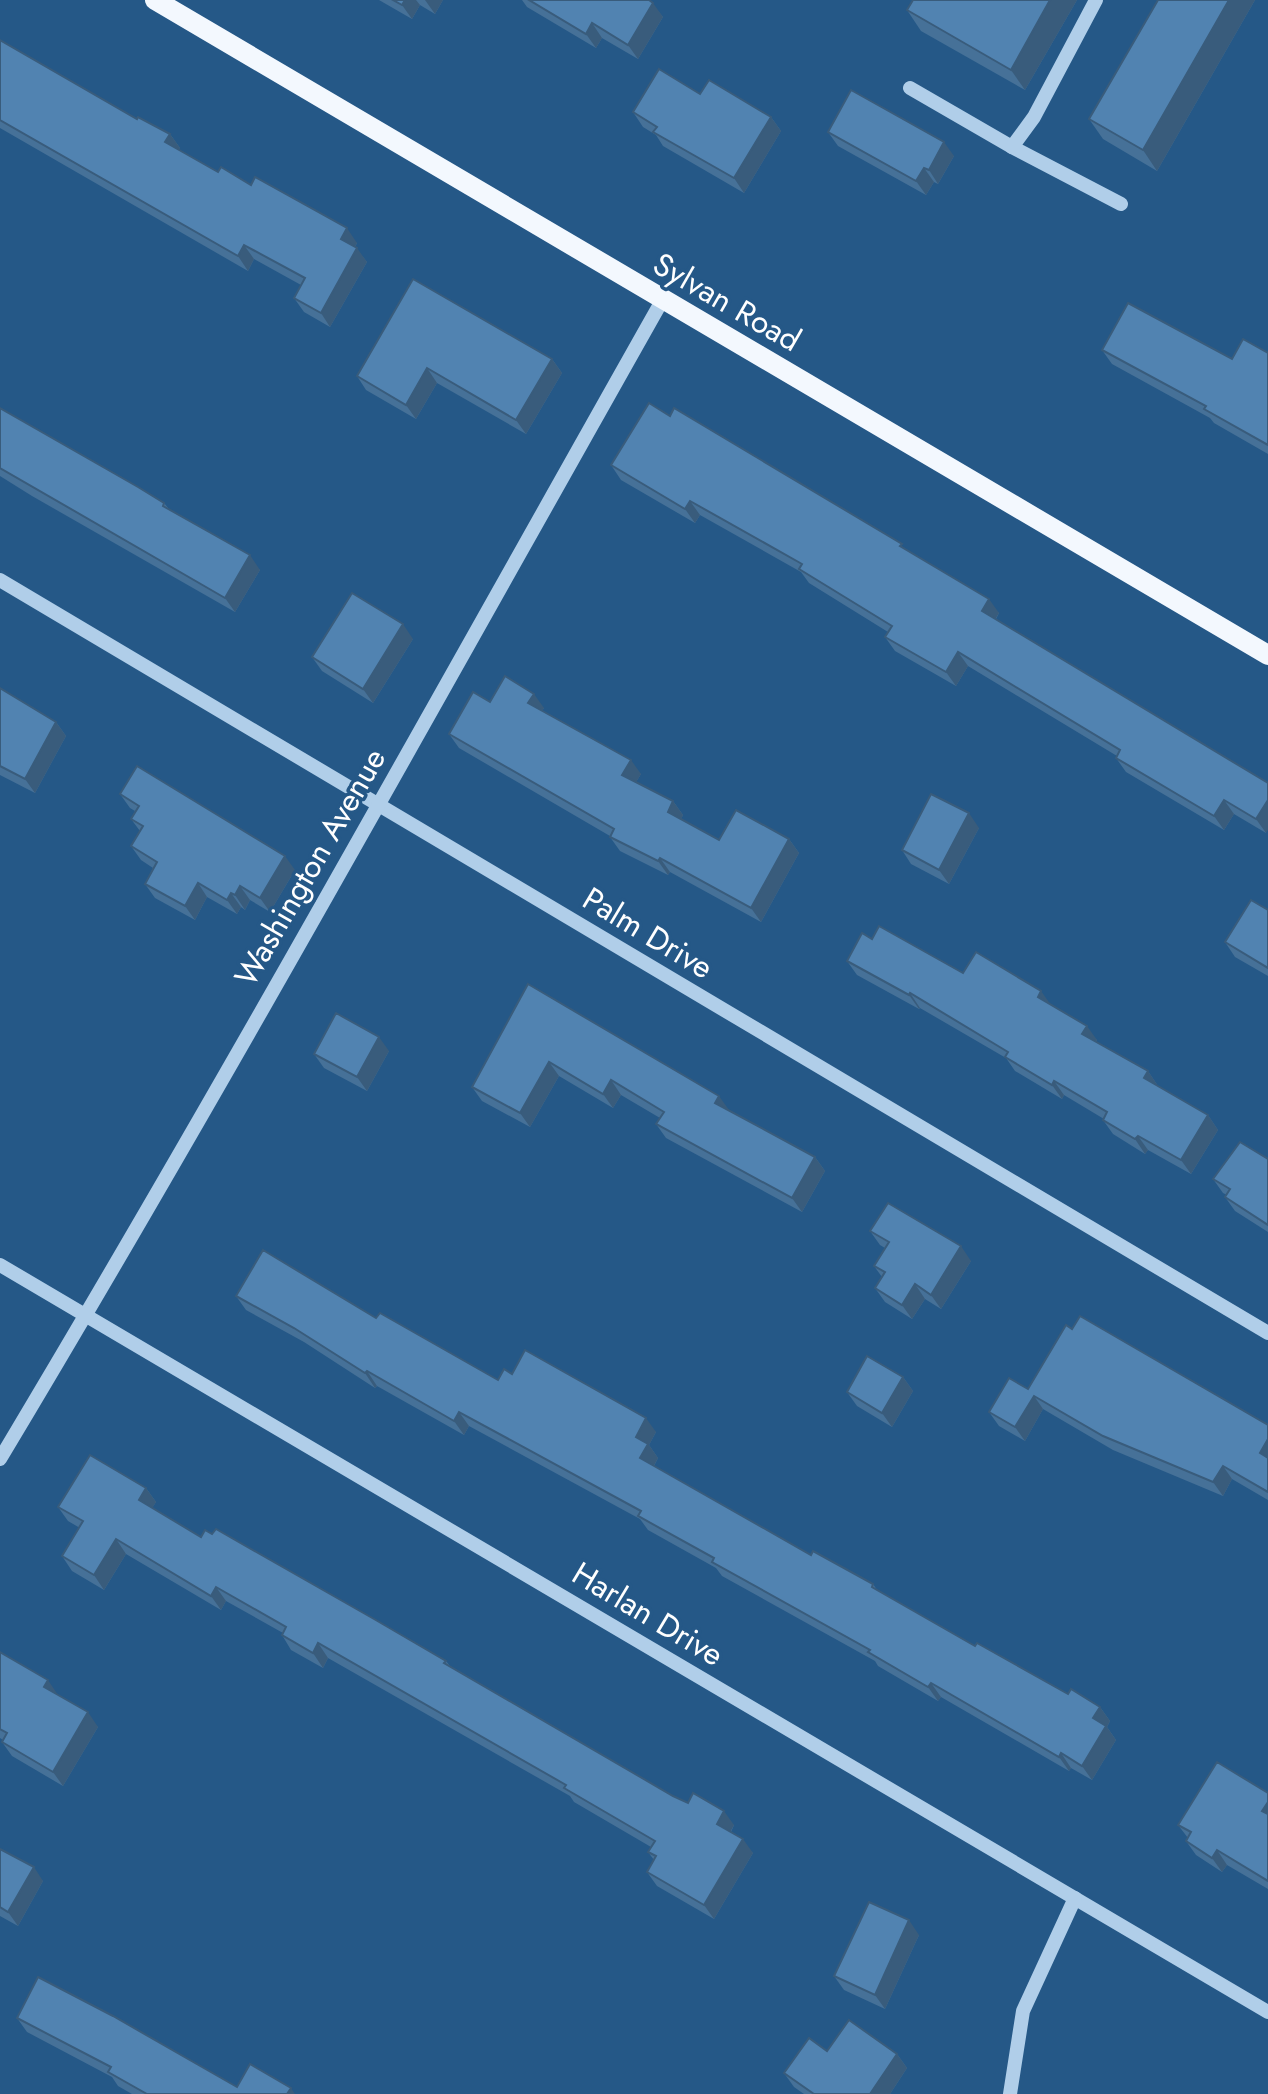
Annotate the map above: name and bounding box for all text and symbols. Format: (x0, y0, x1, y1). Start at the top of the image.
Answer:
street label: Sylvan Road (645, 241, 809, 363)
street label: Washington Avenue (223, 739, 397, 995)
street label: Palm Drive (574, 876, 722, 990)
street label: Harlan Drive (563, 1551, 733, 1677)

